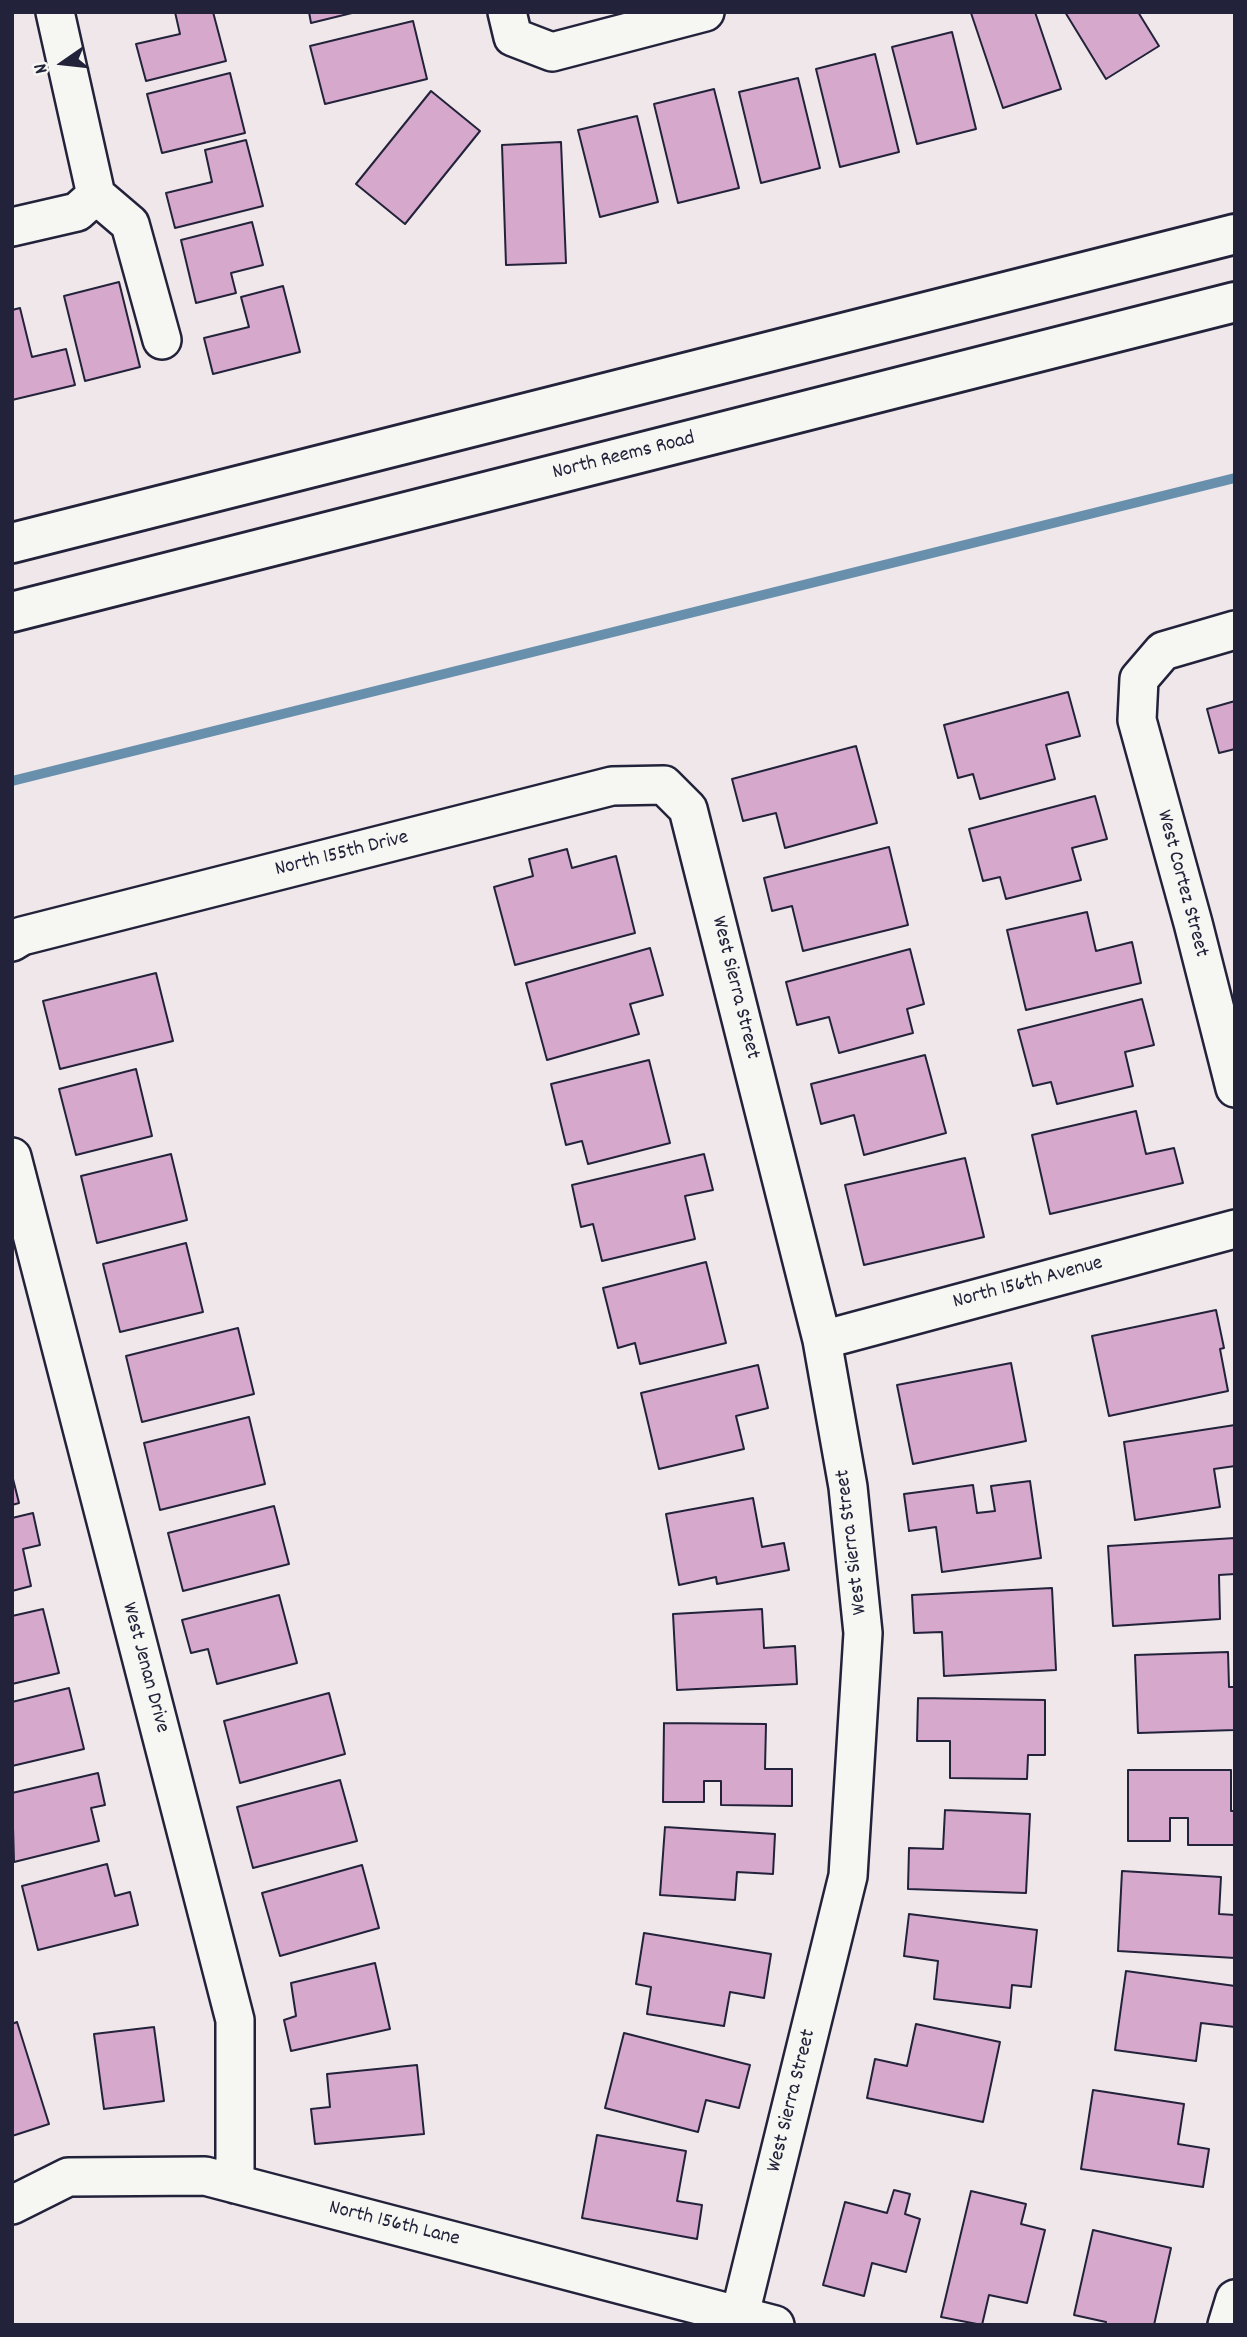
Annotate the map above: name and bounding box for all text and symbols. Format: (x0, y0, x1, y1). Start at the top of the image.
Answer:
north arrow (28, 28, 98, 98)
text: N (28, 60, 56, 76)
street label: North Reems Road (550, 427, 698, 487)
street label: West Cortez Street (1149, 808, 1213, 960)
street label: North 155th Drive (273, 826, 411, 884)
street label: West Sierra Street (704, 914, 764, 1062)
street label: North 156th Avenue (950, 1252, 1106, 1316)
street label: West Sierra Street (832, 1468, 874, 1616)
street label: West Jenan Drive (114, 1600, 174, 1736)
street label: West Sierra Street (763, 2027, 823, 2175)
street label: North 156th Lane (326, 2197, 462, 2253)

